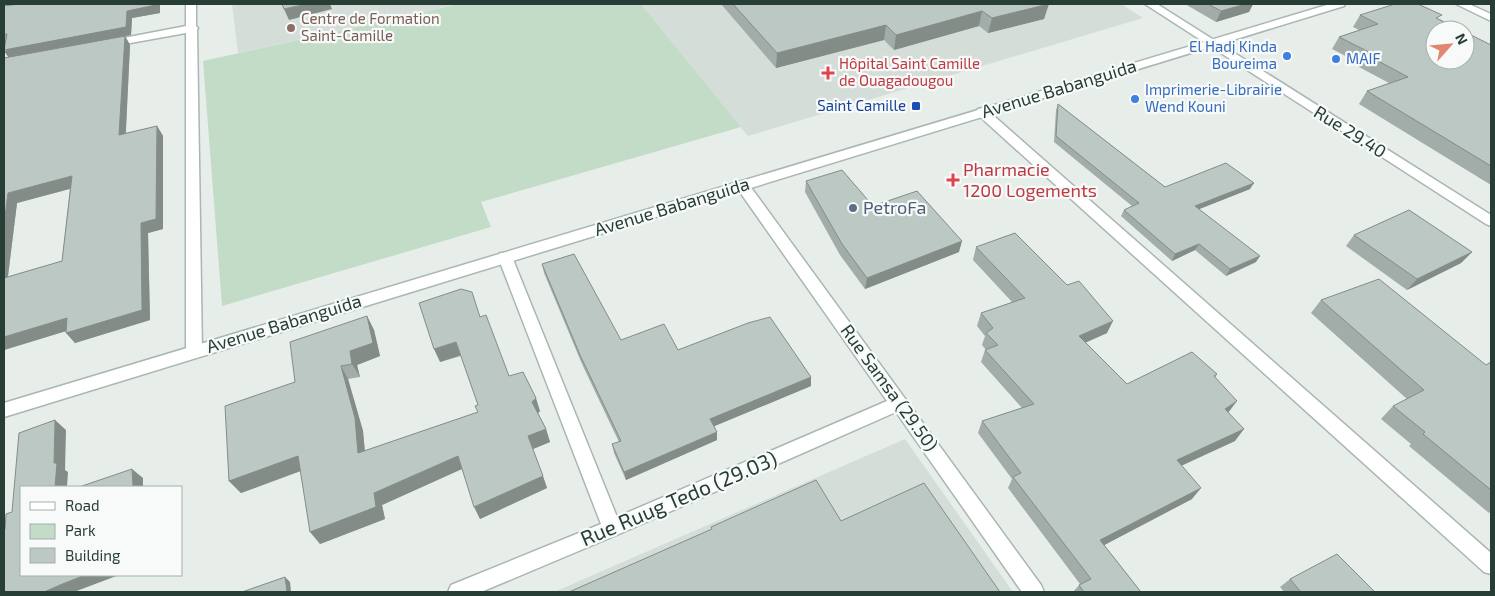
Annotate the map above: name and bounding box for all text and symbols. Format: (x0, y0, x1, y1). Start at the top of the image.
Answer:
place label: Centre de Formation Saint-Camille (301, 9, 440, 44)
north arrow (1425, 20, 1475, 70)
marker: Centre de Formation Saint-Camille (285, 22, 297, 34)
text: N (1452, 31, 1472, 47)
place label: El Hadj Kinda Boureima (1189, 37, 1277, 72)
place label: MAIF (1346, 49, 1381, 67)
marker: El Hadj Kinda Boureima (1281, 50, 1293, 62)
marker: MAIF (1330, 53, 1342, 65)
place label: Hôpital Saint Camille de Ouagadougou (839, 54, 980, 89)
street label: Avenue Babanguida (979, 54, 1139, 122)
marker: Hôpital Saint Camille de Ouagadougou (821, 66, 835, 80)
place label: Imprimerie-Librairie Wend Kouni (1145, 80, 1282, 115)
marker: Imprimerie-Librairie Wend Kouni (1129, 93, 1141, 105)
place label: Saint Camille (817, 96, 906, 114)
marker: Saint Camille (910, 100, 922, 112)
street label: Rue 29.40 (1310, 100, 1391, 162)
place label: Pharmacie 1200 Logements (963, 158, 1097, 201)
street label: Avenue Babanguida (592, 172, 752, 240)
marker: Pharmacie 1200 Logements (947, 174, 959, 186)
place label: PetroFa (863, 196, 926, 218)
marker: PetroFa (847, 202, 859, 214)
street label: Avenue Babanguida (204, 289, 364, 357)
street label: Rue Samsa (29.50) (836, 320, 943, 455)
street label: Rue Ruug Tedo (29.03) (576, 445, 780, 550)
legend (20, 486, 182, 576)
text: Road (65, 496, 100, 514)
text: Park (65, 521, 96, 539)
text: Building (65, 546, 121, 564)

